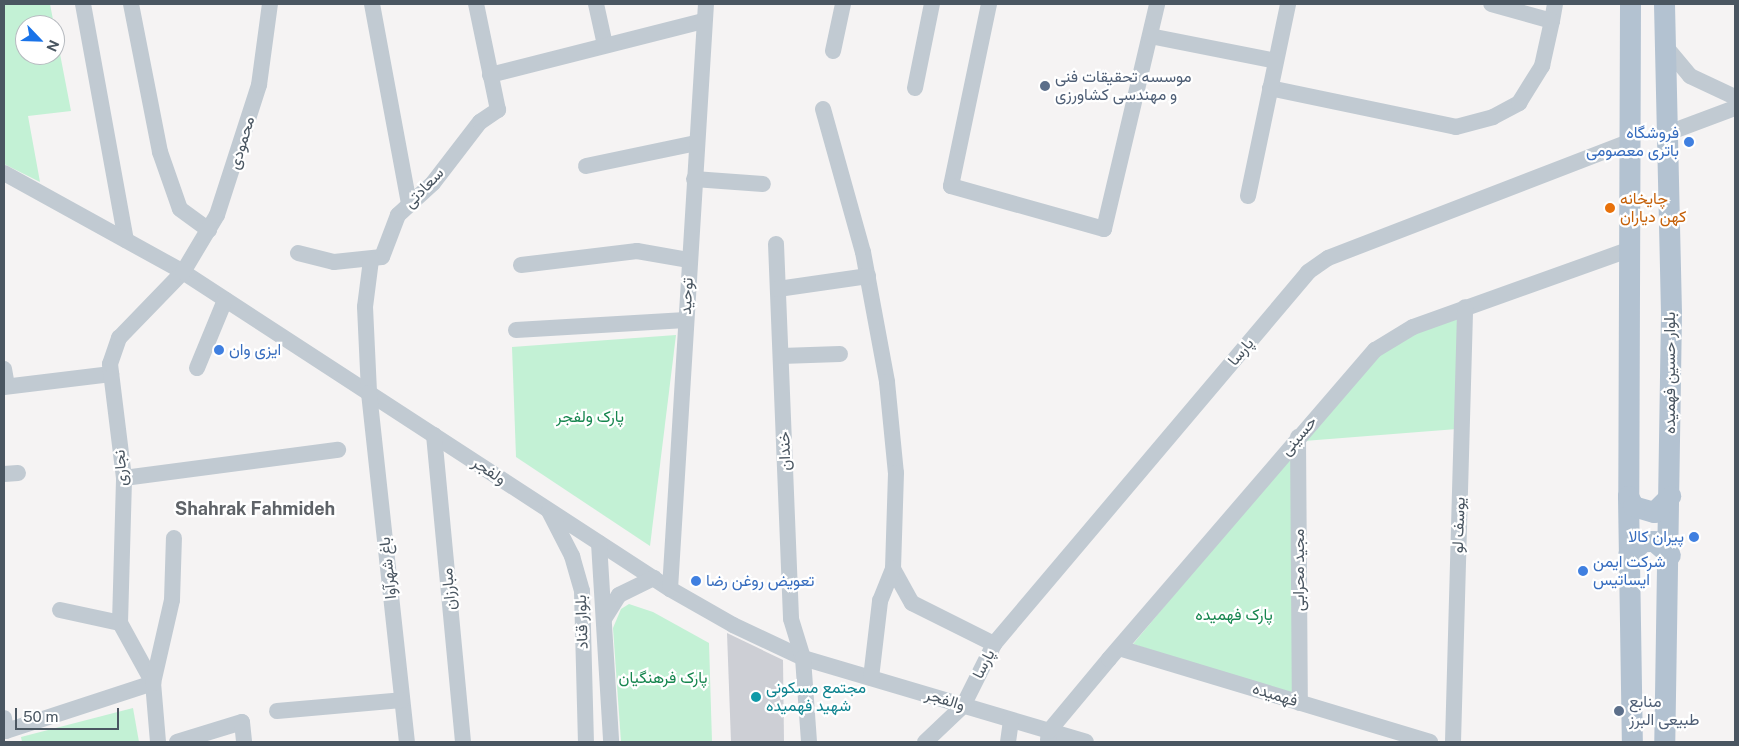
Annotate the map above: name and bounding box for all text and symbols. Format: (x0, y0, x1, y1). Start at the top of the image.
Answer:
north arrow (15, 15, 65, 65)
text: N (43, 37, 62, 54)
place label: موسسه تحقیقات فنی و مهندسی کشاورزی (1055, 67, 1192, 105)
marker: موسسه تحقیقات فنی و مهندسی کشاورزی (1039, 80, 1051, 92)
street label: محمودی (225, 114, 259, 172)
place label: فروشگاه باتری معصومی (1586, 123, 1679, 161)
marker: فروشگاه باتری معصومی (1683, 136, 1695, 148)
street label: سعادتی (400, 164, 448, 212)
place label: چایخانه کهن دیاران (1620, 189, 1686, 227)
marker: چایخانه کهن دیاران (1604, 202, 1616, 214)
street label: توحید (676, 277, 698, 315)
street label: بلوار حسین فهمیده (1660, 312, 1680, 434)
street label: پارسا (1224, 334, 1258, 370)
place label: ایزی وان (229, 340, 281, 360)
marker: ایزی وان (213, 344, 225, 356)
park label: پارک ولفجر (556, 407, 624, 427)
street label: حسینی (1277, 412, 1321, 460)
street label: خندان (775, 431, 795, 471)
street label: نجاری (110, 449, 132, 487)
street label: ولفجر (468, 453, 510, 489)
street label: یوسف لو (1448, 497, 1470, 553)
district label: Shahrak Fahmideh (175, 498, 335, 520)
place label: پیران کالا (1628, 527, 1684, 547)
street label: مجید محرابی (1289, 529, 1309, 611)
marker: پیران کالا (1688, 531, 1700, 543)
street label: باغ شهرآوا (375, 536, 401, 600)
place label: شرکت ایمن ایساتیس (1593, 552, 1666, 590)
marker: شرکت ایمن ایساتیس (1577, 565, 1589, 577)
street label: مبارزان (438, 567, 460, 611)
place label: تعویض روغن رضا (706, 571, 814, 591)
marker: تعویض روغن رضا (690, 575, 702, 587)
street label: بلوار قناد (571, 594, 593, 650)
park label: پارک فهمیده (1195, 605, 1273, 625)
street label: پارسا (969, 646, 999, 682)
park label: پارک فرهنگیان (619, 668, 707, 688)
place label: مجتمع مسکونی شهید فهمیده (766, 678, 866, 716)
street label: فهمیده (1250, 679, 1300, 711)
street label: والفجر (923, 685, 967, 715)
marker: مجتمع مسکونی شهید فهمیده (750, 691, 762, 703)
place label: منابع طبیعی البرز (1629, 692, 1699, 730)
scale bar (18, 698, 121, 730)
marker: منابع طبیعی البرز (1613, 705, 1625, 717)
text: 50 m (23, 708, 58, 725)

